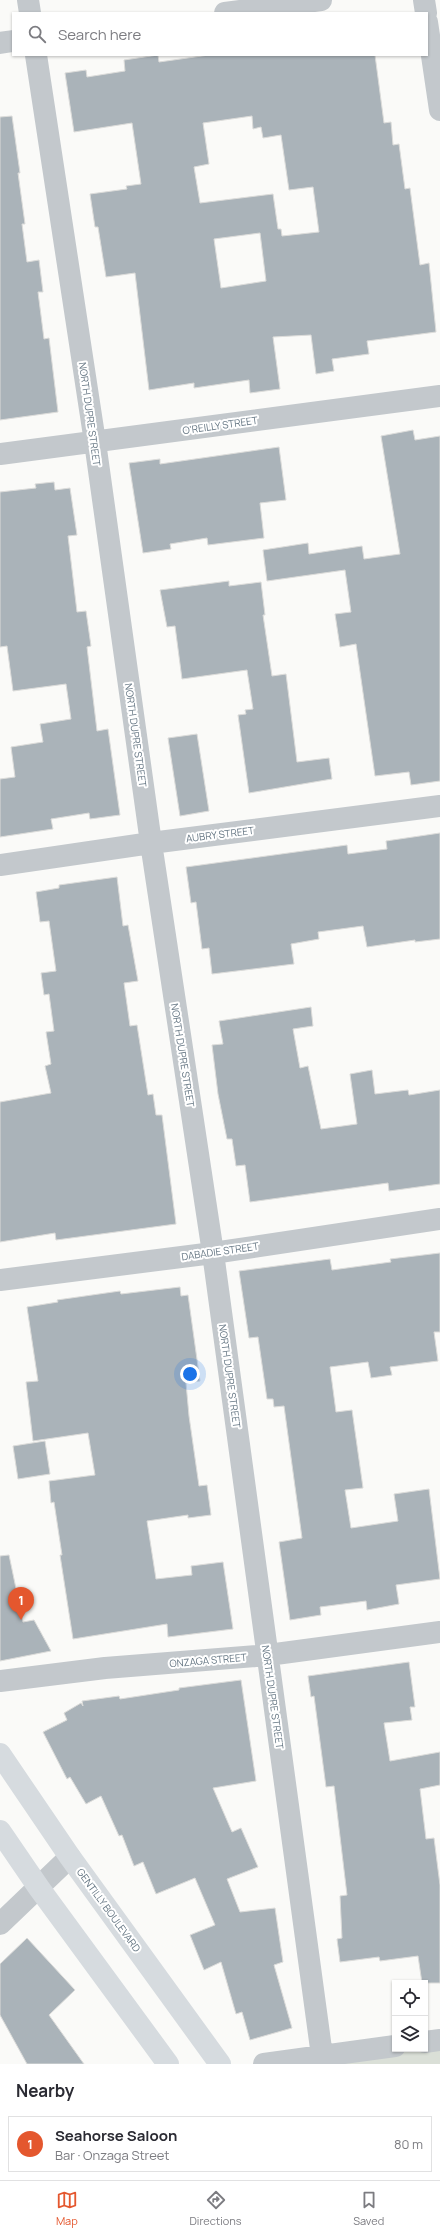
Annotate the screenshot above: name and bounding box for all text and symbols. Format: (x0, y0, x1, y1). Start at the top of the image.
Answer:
search box (12, 12, 428, 56)
icon: search (26, 23, 48, 45)
text: Search here (58, 24, 141, 45)
street label: NORTH DUPRE STREET (76, 361, 104, 467)
street label: O'REILLY STREET (181, 413, 259, 437)
street label: NORTH DUPRE STREET (122, 682, 150, 788)
street label: AUBRY STREET (185, 823, 255, 845)
street label: NORTH DUPRE STREET (168, 1002, 198, 1108)
street label: DABADIE STREET (180, 1239, 260, 1263)
street label: NORTH DUPRE STREET (216, 1323, 244, 1429)
your location (180, 1364, 200, 1384)
pin: 1 (8, 1587, 34, 1620)
street label: NORTH DUPRE STREET (259, 1644, 287, 1750)
street label: ONZAGA STREET (169, 1650, 247, 1670)
street label: GENTILLY BOULEVARD (74, 1865, 144, 1955)
map controls (392, 1980, 428, 2052)
button: locate (392, 1980, 428, 2016)
button: layers (392, 2016, 428, 2052)
text: Nearby (16, 2079, 74, 2102)
text: Seahorse Saloon (55, 2125, 178, 2146)
text: 1 (27, 2135, 33, 2153)
text: 80 m (394, 2135, 423, 2153)
text: Bar · Onzaga Street (55, 2146, 170, 2164)
tab: Map (56, 2189, 78, 2228)
tab: Directions (189, 2189, 242, 2228)
tab: Saved (353, 2189, 384, 2228)

